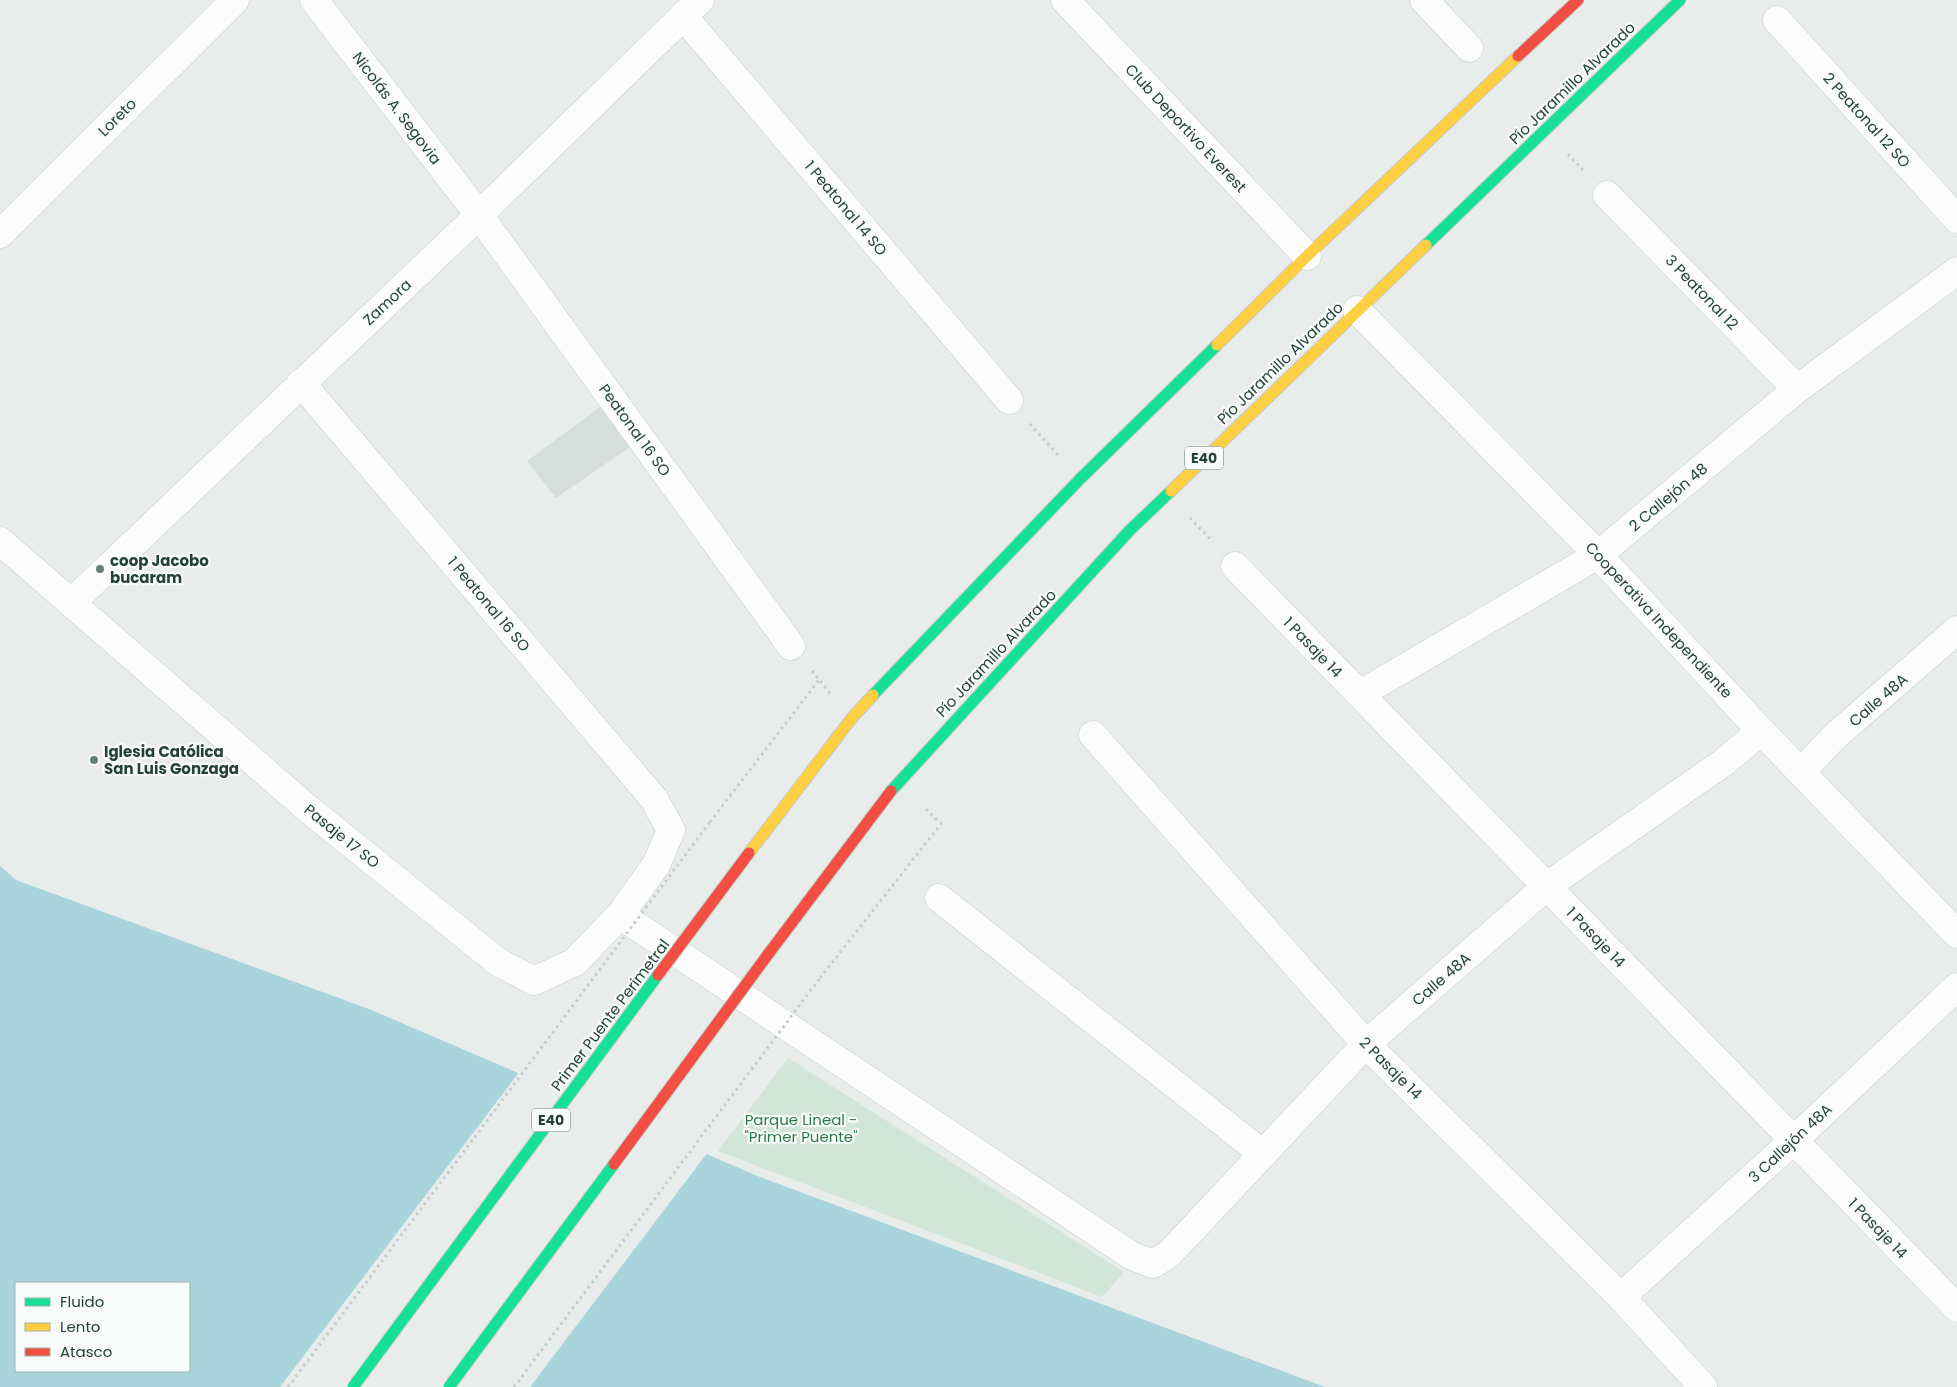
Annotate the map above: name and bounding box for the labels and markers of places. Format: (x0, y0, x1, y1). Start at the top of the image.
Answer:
place label: coop Jacobo bucaram (110, 550, 209, 588)
marker: coop Jacobo bucaram (94, 563, 106, 575)
place label: Iglesia Católica San Luis Gonzaga (104, 741, 239, 779)
marker: Iglesia Católica San Luis Gonzaga (88, 754, 100, 766)

